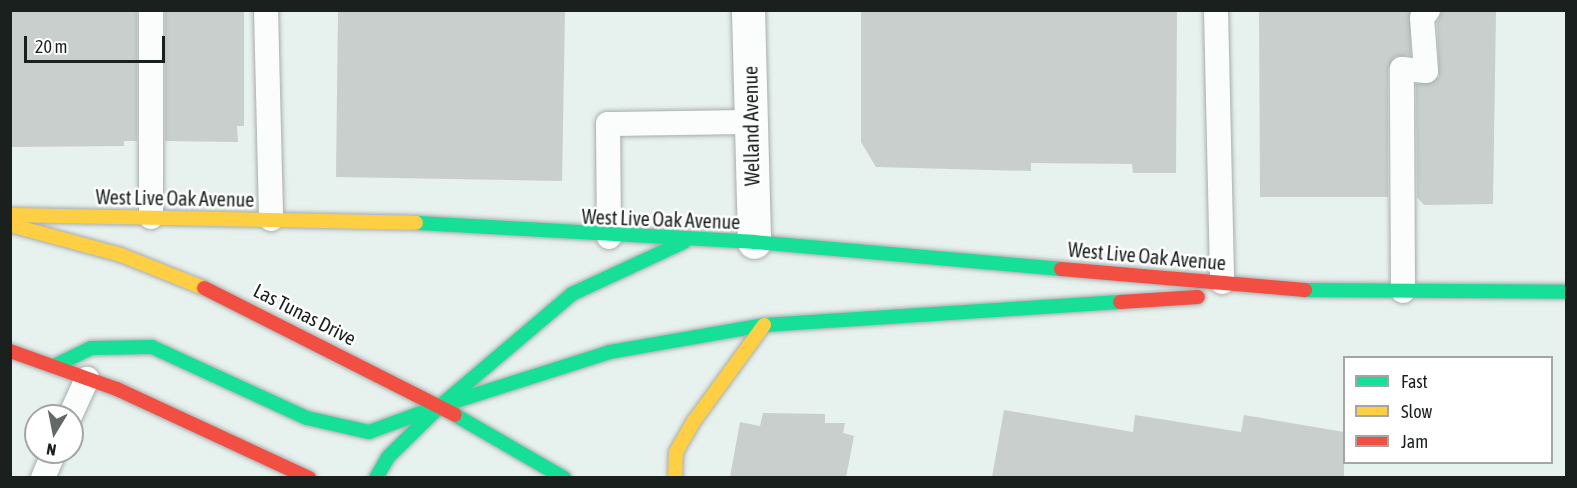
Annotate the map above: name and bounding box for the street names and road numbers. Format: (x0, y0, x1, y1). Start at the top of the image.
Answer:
street label: Welland Avenue (738, 66, 764, 186)
street label: West Live Oak Avenue (95, 185, 255, 211)
street label: West Live Oak Avenue (581, 204, 741, 234)
street label: West Live Oak Avenue (1067, 237, 1227, 275)
street label: Las Tunas Drive (250, 278, 360, 350)

